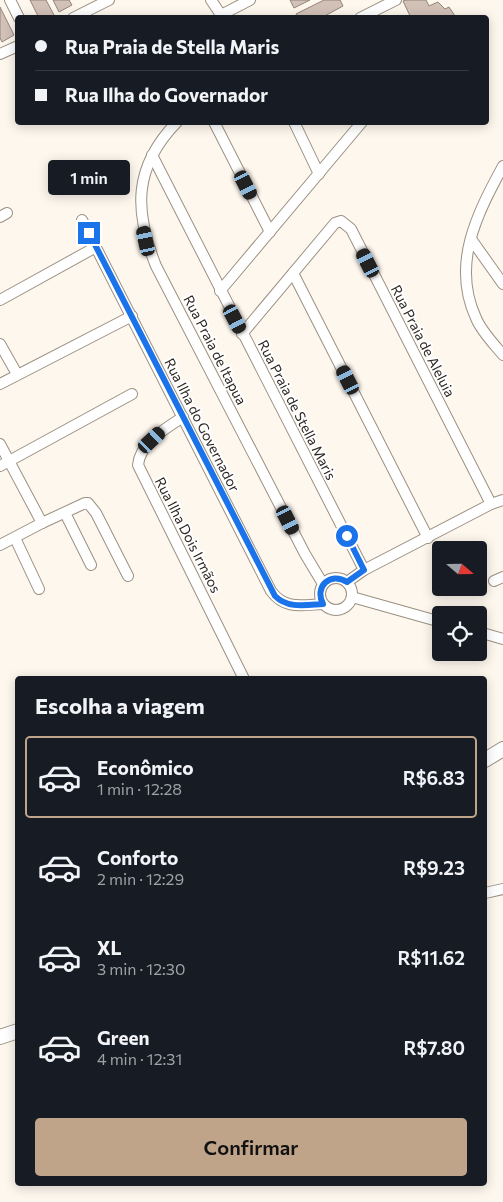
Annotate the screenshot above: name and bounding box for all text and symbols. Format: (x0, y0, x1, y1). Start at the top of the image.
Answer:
text: Rua Praia de Stella Maris (65, 35, 279, 58)
text: Rua Ilha do Governador (65, 83, 268, 106)
callout: 1 min (48, 160, 130, 196)
text: 1 min (70, 168, 108, 187)
car (232, 168, 259, 202)
route end (78, 222, 100, 244)
car (135, 225, 156, 257)
car (354, 246, 381, 280)
street label: Rua Praia de Aleluia (388, 282, 459, 400)
street label: Rua Praia de Itapua (180, 292, 250, 407)
car (221, 302, 248, 336)
street label: Rua Praia de Stella Maris (255, 337, 340, 483)
street label: Rua Ilha do Governador (161, 355, 244, 495)
car (334, 363, 361, 397)
car (135, 424, 168, 456)
street label: Rua Ilha Dois Irmãos (152, 474, 225, 595)
car (274, 503, 301, 537)
route start (336, 525, 358, 547)
north arrow (432, 541, 488, 596)
map controls (432, 541, 487, 661)
button: locate (432, 606, 487, 661)
text: Escolha a viagem (35, 692, 205, 719)
icon: car (37, 755, 82, 800)
text: Econômico (97, 756, 194, 779)
text: R$6.83 (403, 766, 465, 789)
text: 1 min · 12:28 (97, 779, 182, 798)
icon: car (37, 845, 82, 890)
text: Conforto (97, 846, 178, 869)
text: R$9.23 (403, 856, 465, 879)
text: 2 min · 12:29 (97, 869, 184, 888)
icon: car (37, 935, 82, 980)
text: XL (97, 936, 122, 959)
text: R$11.62 (397, 946, 465, 969)
text: 3 min · 12:30 (97, 959, 185, 978)
icon: car (37, 1025, 82, 1070)
text: Green (97, 1026, 149, 1049)
text: R$7.80 (403, 1036, 465, 1059)
text: 4 min · 12:31 (97, 1049, 182, 1068)
button: Confirmar (35, 1118, 467, 1176)

